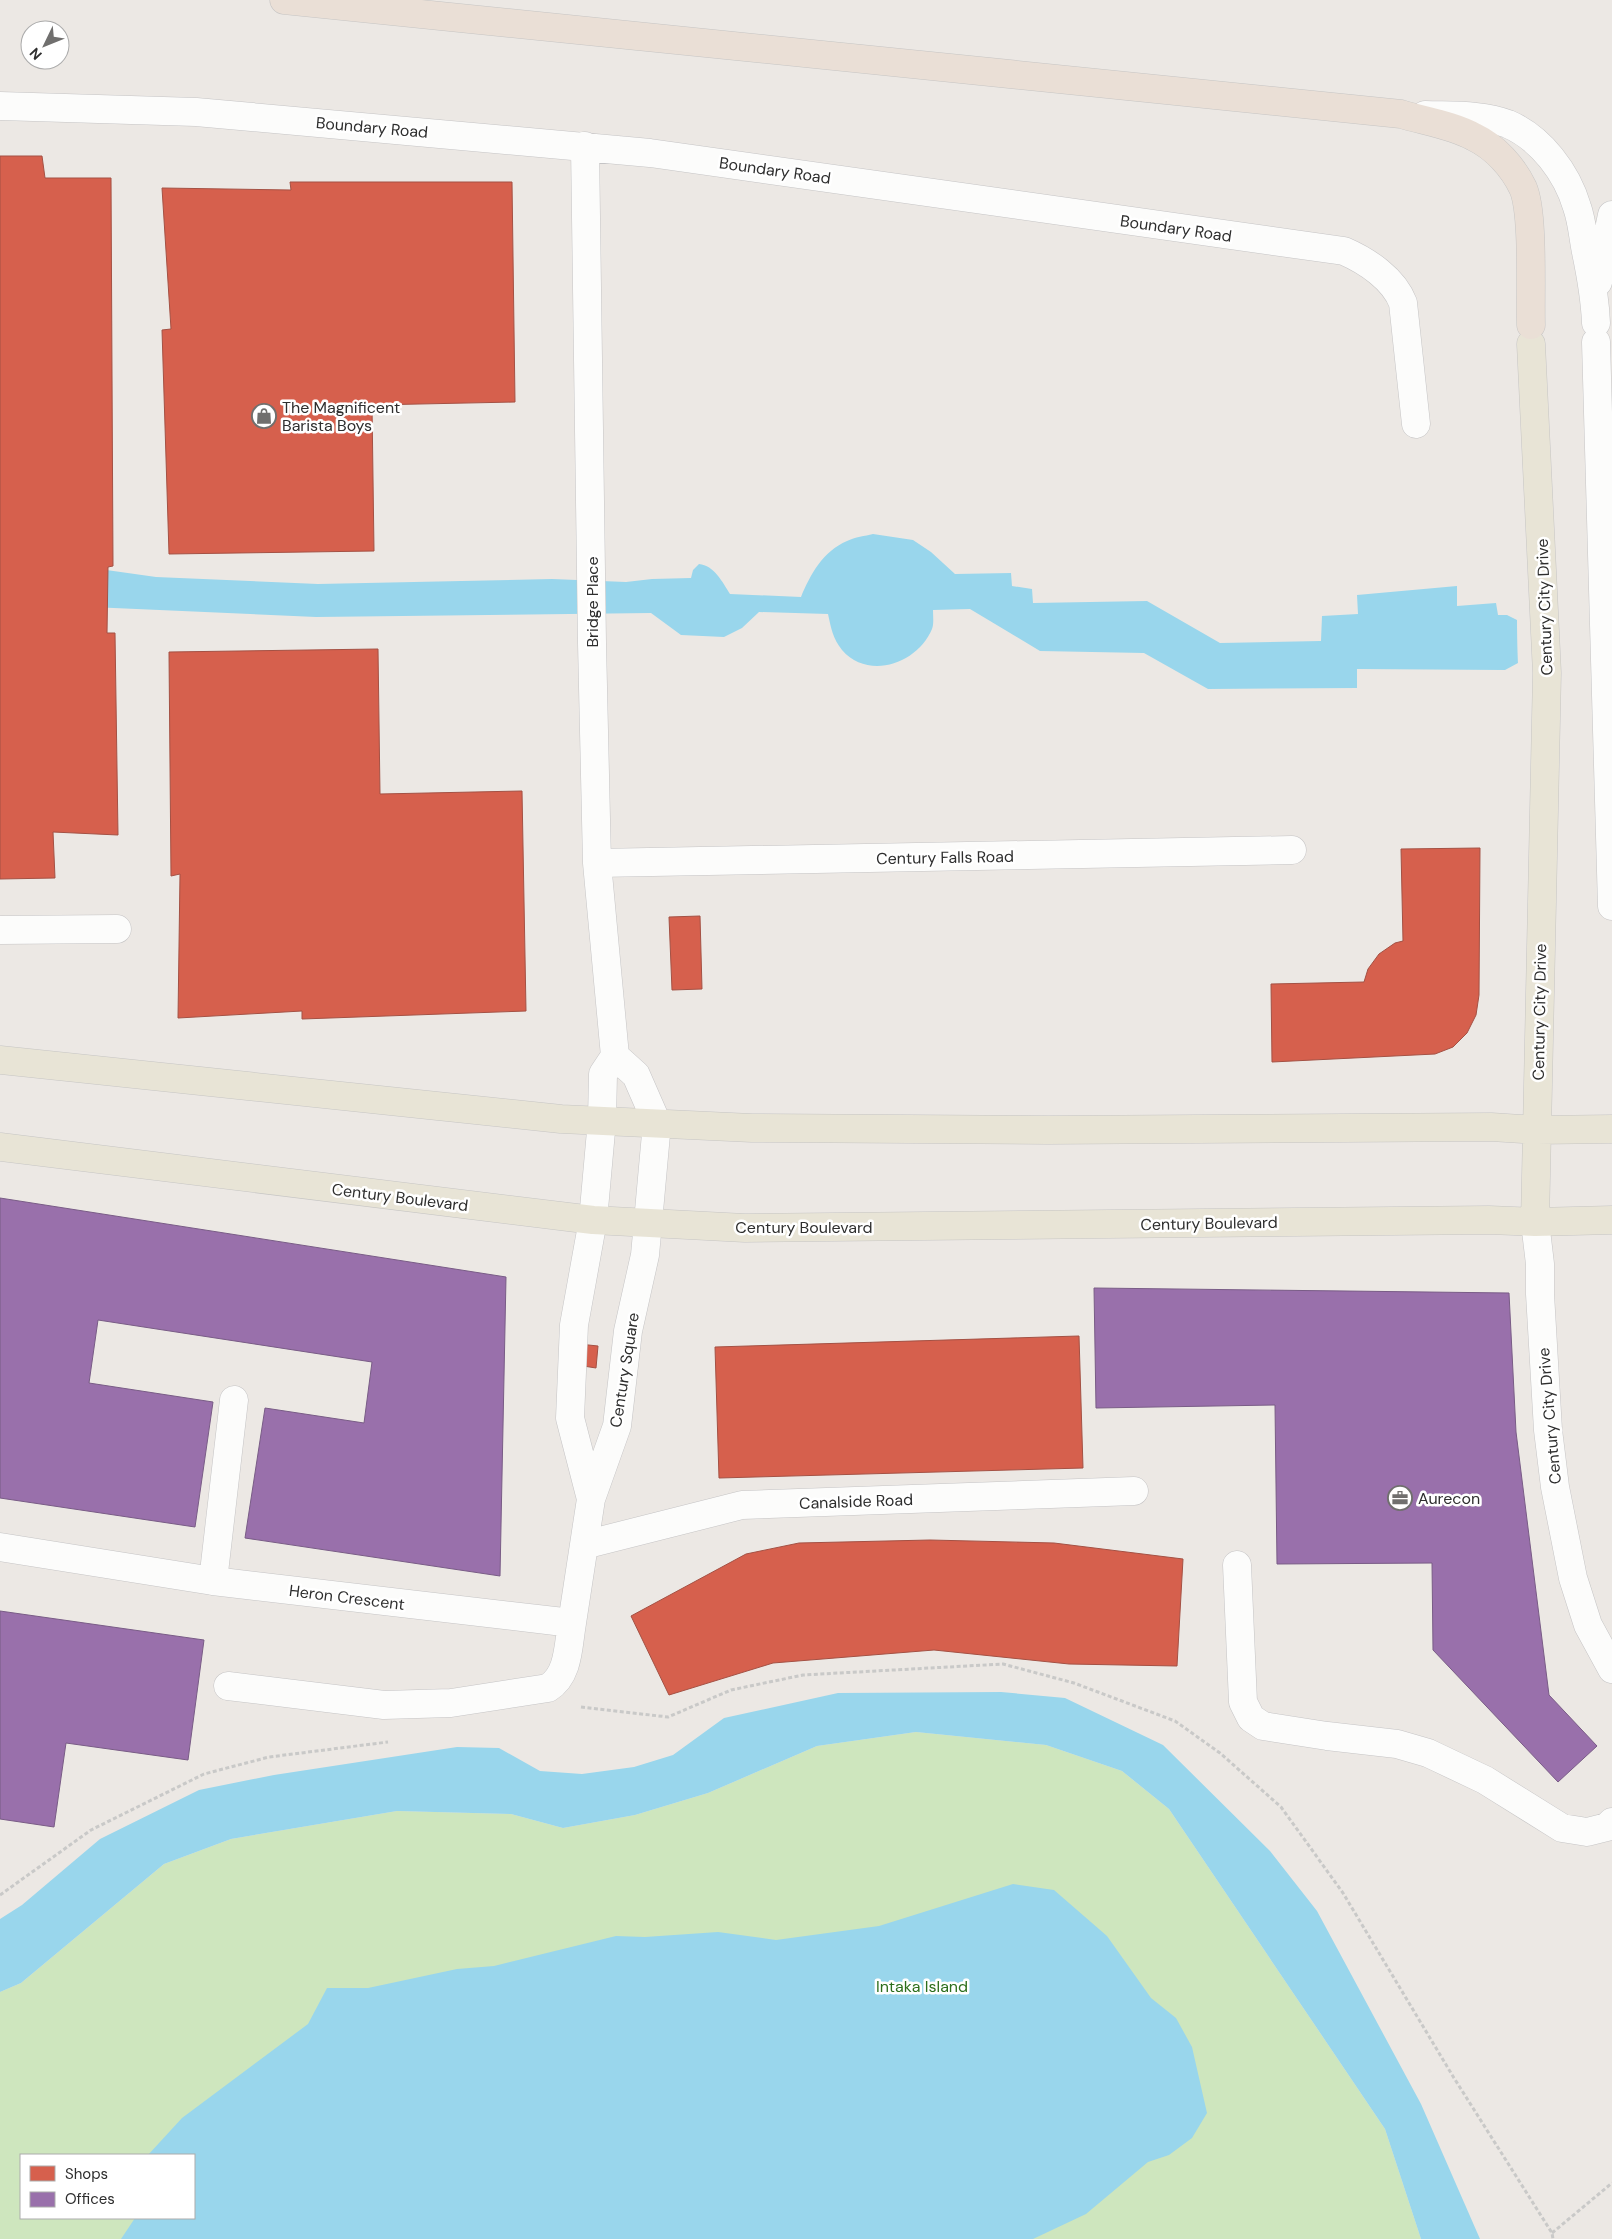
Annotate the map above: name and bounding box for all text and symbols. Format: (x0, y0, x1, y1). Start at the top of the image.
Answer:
north arrow (20, 20, 70, 70)
text: N (25, 44, 46, 64)
street label: Boundary Road (315, 112, 429, 143)
street label: Boundary Road (718, 152, 832, 189)
street label: Boundary Road (1119, 210, 1233, 247)
place label: The Magnificent Barista Boys (282, 397, 400, 436)
shop icon: The Magnificent Barista Boys (251, 403, 277, 429)
street label: Century City Drive (1532, 538, 1557, 676)
street label: Bridge Place (582, 556, 603, 648)
street label: Century Falls Road (876, 846, 1014, 869)
street label: Century City Drive (1528, 943, 1551, 1081)
street label: Century Boulevard (331, 1179, 469, 1216)
street label: Century Boulevard (1140, 1212, 1278, 1235)
street label: Century Boulevard (735, 1217, 873, 1238)
street label: Century Square (605, 1311, 644, 1429)
street label: Century City Drive (1533, 1347, 1566, 1485)
office icon: Aurecon (1387, 1485, 1413, 1511)
place label: Aurecon (1418, 1488, 1480, 1509)
street label: Canalside Road (799, 1489, 913, 1514)
street label: Heron Crescent (288, 1580, 406, 1615)
park label: Intaka Island (876, 1976, 968, 1997)
legend (20, 2154, 195, 2219)
text: Shops (65, 2164, 108, 2184)
text: Offices (65, 2189, 115, 2209)

